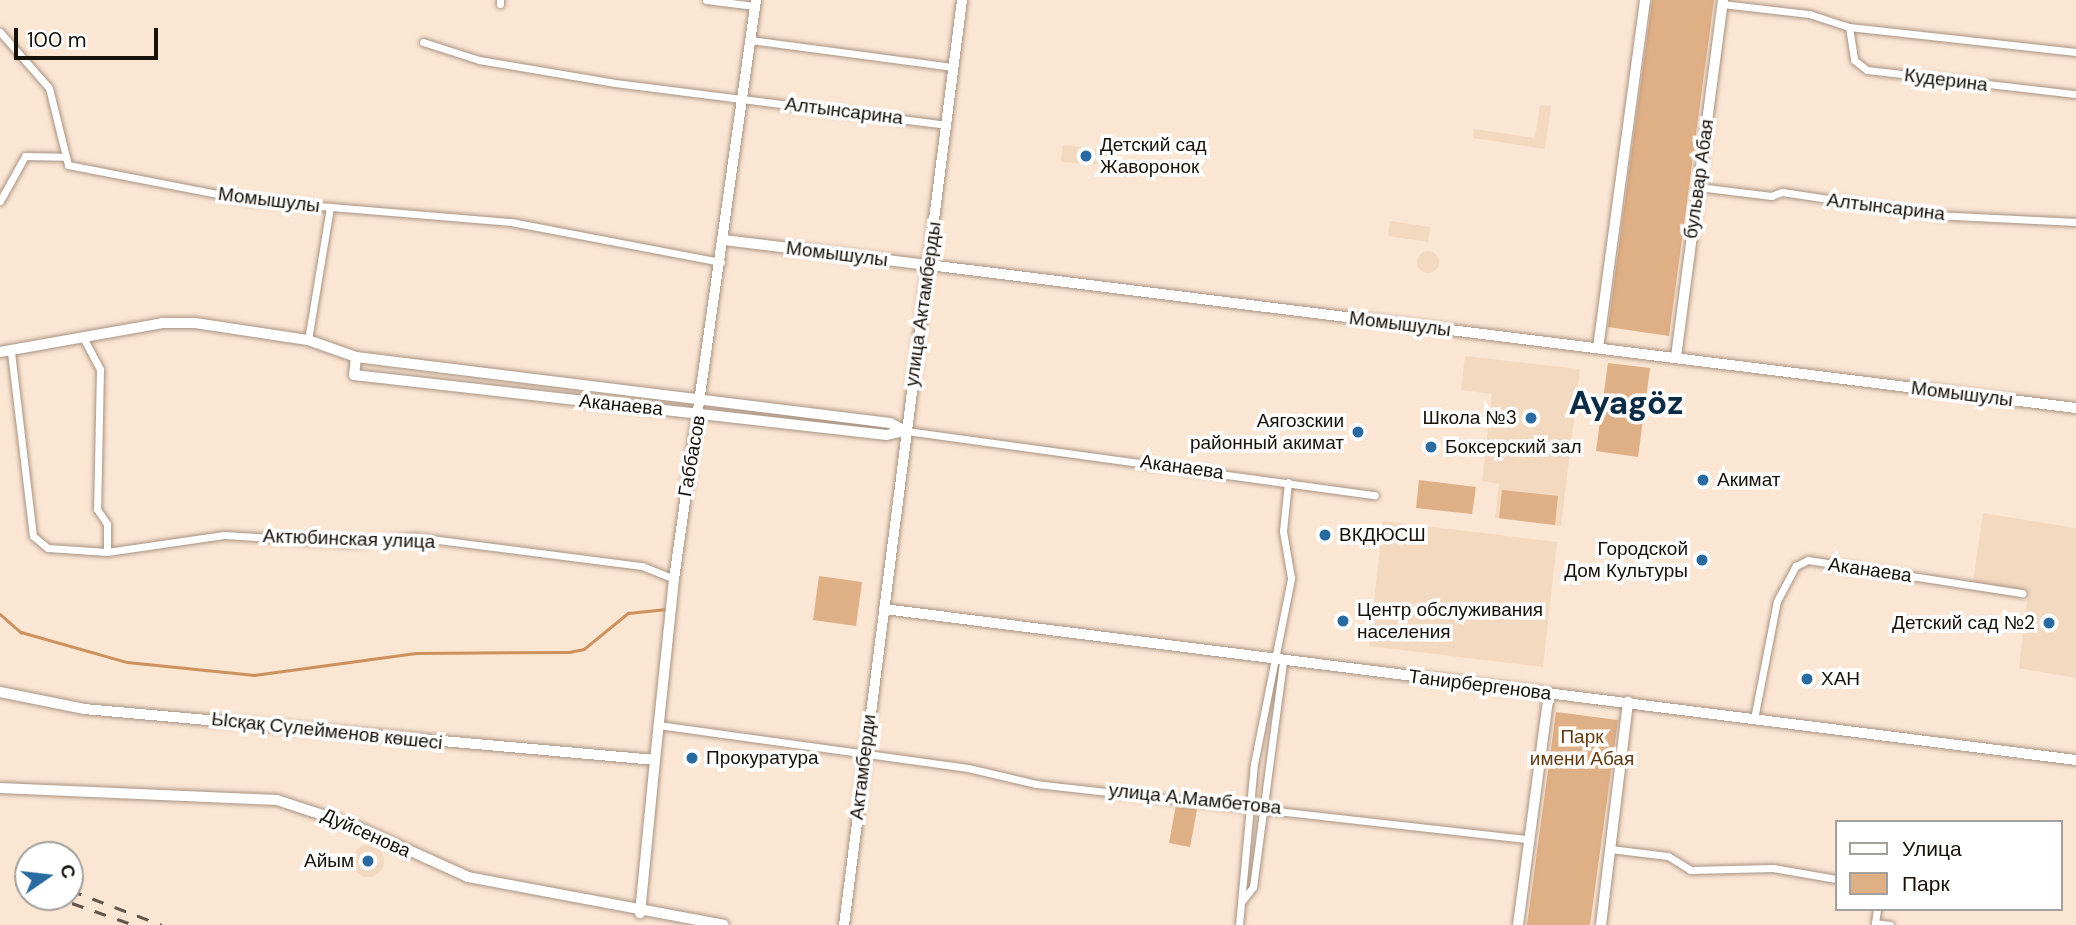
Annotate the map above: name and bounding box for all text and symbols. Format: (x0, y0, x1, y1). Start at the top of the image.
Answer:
scale bar (18, 14, 161, 58)
text: 100 m (27, 26, 87, 54)
street label: Кудерина (1903, 64, 1989, 96)
street label: Алтынсарина (784, 92, 904, 130)
street label: бульвар Абая (1679, 118, 1719, 240)
place label: Детский сад Жаворонок (1100, 134, 1207, 178)
marker: Детский сад Жаворонок (1078, 148, 1094, 164)
street label: Момышулы (217, 182, 321, 218)
street label: Алтынсарина (1826, 188, 1946, 226)
street label: улица Актамберды (900, 220, 946, 388)
street label: Момышулы (785, 236, 889, 272)
street label: Момышулы (1348, 306, 1452, 342)
street label: Момышулы (1910, 376, 2014, 412)
district label: Ayagöz (1569, 383, 1683, 423)
street label: Аканаева (578, 389, 664, 421)
place label: Школа №3 (1423, 407, 1517, 429)
place label: Аягозскии районный акимат (1190, 410, 1344, 454)
marker: Школа №3 (1523, 410, 1539, 426)
street label: Габбасов (674, 414, 710, 498)
marker: Аягозскии районный акимат (1350, 424, 1366, 440)
place label: Боксерский зал (1445, 436, 1582, 458)
marker: Боксерский зал (1423, 439, 1439, 455)
street label: Аканаева (1139, 450, 1225, 484)
place label: Акимат (1717, 469, 1781, 491)
marker: Акимат (1695, 472, 1711, 488)
place label: ВКДЮСШ (1339, 524, 1426, 546)
street label: Актюбинская улица (262, 525, 436, 553)
marker: ВКДЮСШ (1317, 527, 1333, 543)
place label: Городской Дом Культуры (1564, 538, 1688, 582)
marker: Городской Дом Культуры (1694, 552, 1710, 568)
street label: Аканаева (1827, 553, 1913, 587)
place label: Центр обслуживания населения (1357, 599, 1543, 643)
place label: Детский сад №2 (1892, 612, 2035, 634)
marker: Центр обслуживания населения (1335, 613, 1351, 629)
marker: Детский сад №2 (2041, 615, 2057, 631)
street label: Танирбергенова (1407, 665, 1553, 705)
place label: ХАН (1821, 668, 1860, 690)
marker: ХАН (1799, 671, 1815, 687)
street label: Ысқақ Сүлейменов көшесі (210, 708, 444, 754)
street label: Актамберди (845, 713, 881, 821)
park label: Парк имени Абая (1530, 726, 1634, 770)
place label: Прокуратура (706, 747, 819, 769)
marker: Прокуратура (684, 750, 700, 766)
street label: улица А.Мамбетова (1108, 779, 1282, 819)
street label: Дуйсенова (318, 803, 414, 863)
legend (1834, 820, 2062, 911)
text: Улица (1902, 835, 1962, 863)
north arrow (14, 841, 84, 911)
place label: Айым (304, 850, 354, 872)
marker: Айым (360, 853, 376, 869)
text: С (54, 862, 82, 881)
text: Парк (1902, 870, 1950, 898)

